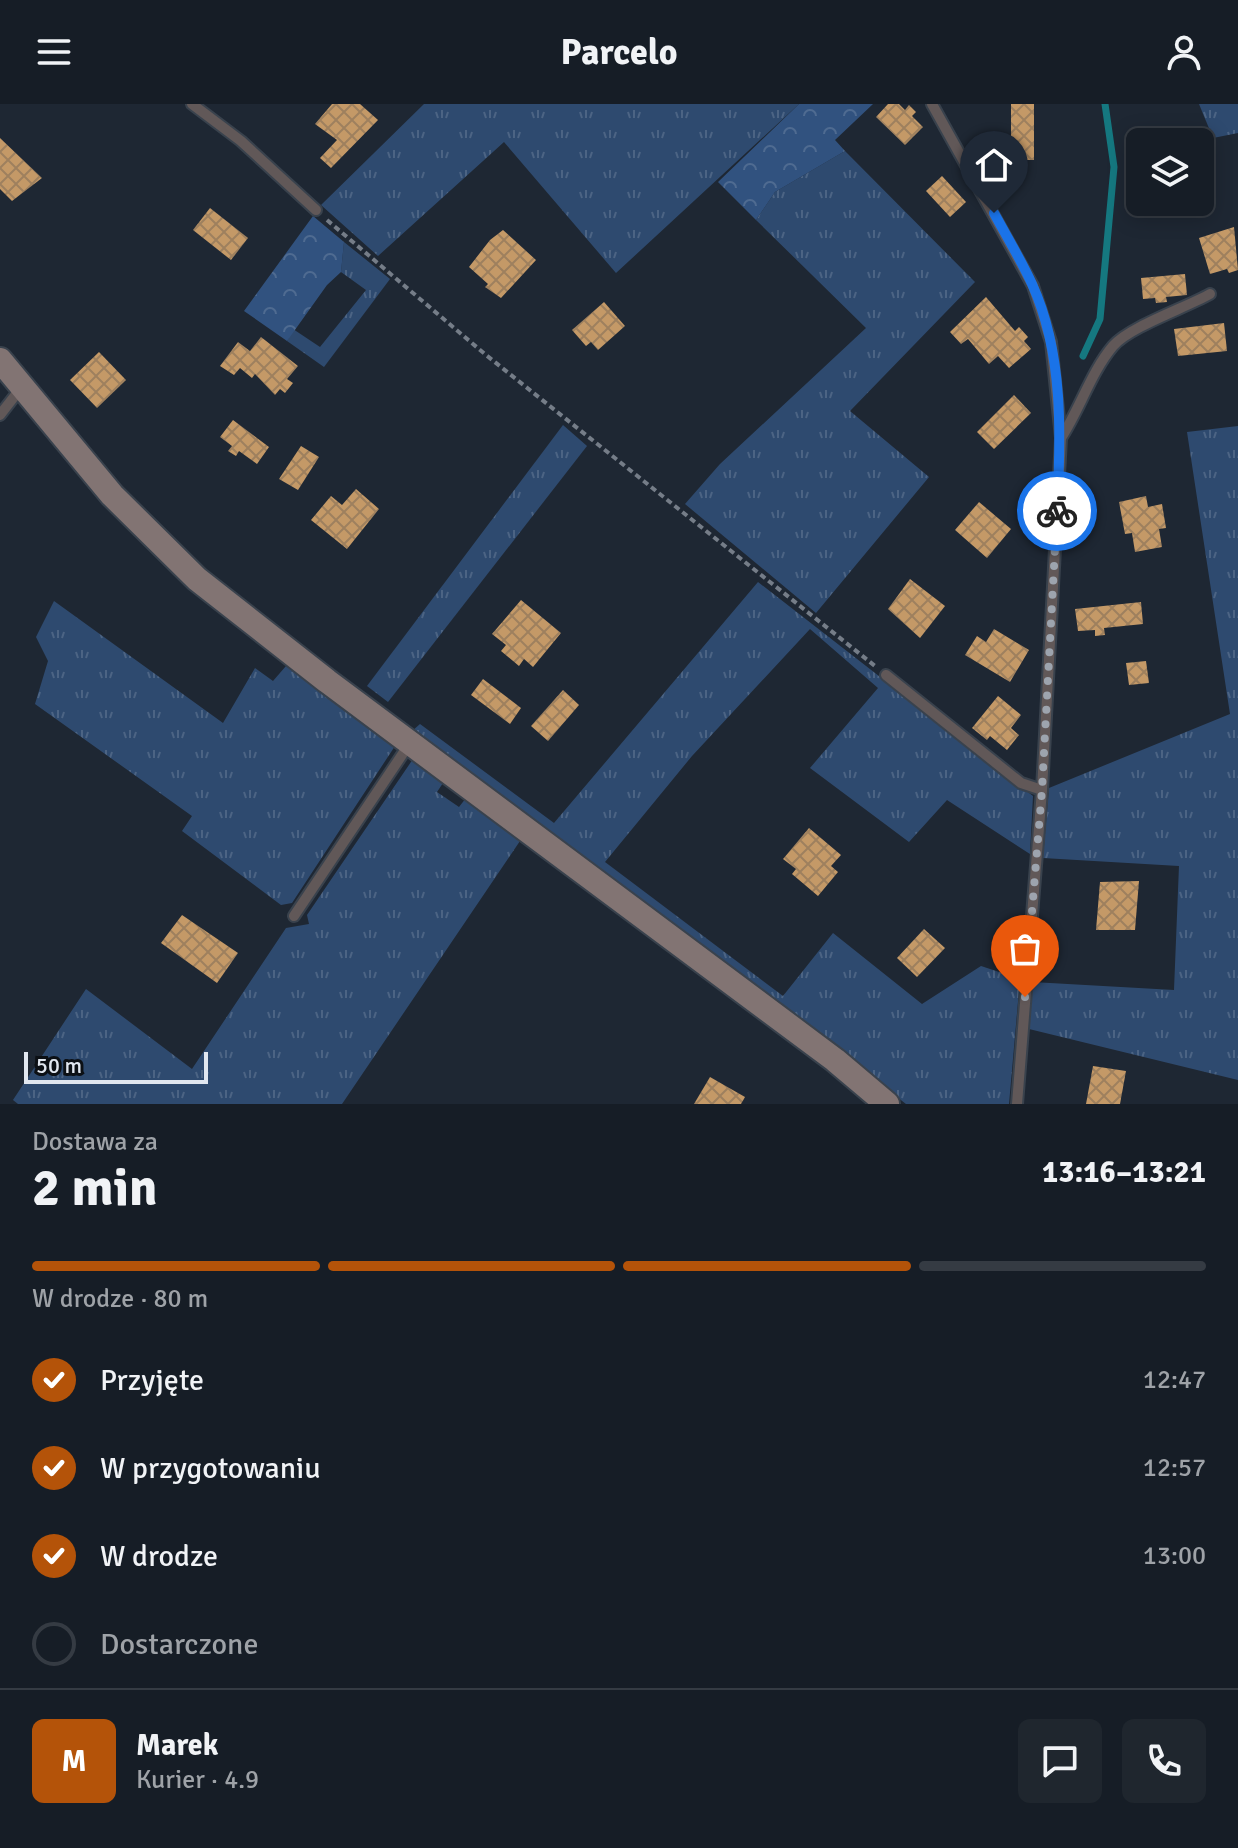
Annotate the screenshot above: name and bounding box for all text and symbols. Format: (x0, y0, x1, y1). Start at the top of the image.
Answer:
icon: menu (32, 30, 76, 74)
text: Parcelo (560, 30, 678, 75)
icon: person (1162, 30, 1206, 74)
map controls (1126, 128, 1214, 216)
button: layers (1126, 128, 1214, 216)
pin (960, 131, 1028, 213)
icon: home (972, 143, 1016, 187)
courier (1017, 471, 1097, 551)
icon: bike (1035, 489, 1079, 533)
pin (991, 915, 1059, 997)
icon: bag (1003, 927, 1047, 971)
scale bar (24, 1048, 208, 1084)
text: 50 m (36, 1052, 82, 1079)
text: Dostawa za (32, 1126, 158, 1158)
text: 13:16–13:21 (1042, 1154, 1206, 1191)
text: 2 min (32, 1156, 158, 1220)
text: W drodze · 80 m (32, 1283, 208, 1315)
icon: check (32, 1358, 76, 1402)
text: Przyjęte (100, 1362, 204, 1399)
text: 12:47 (1143, 1364, 1206, 1396)
icon: check (32, 1446, 76, 1490)
text: W przygotowaniu (100, 1450, 321, 1487)
text: 12:57 (1143, 1452, 1206, 1484)
icon: check (32, 1534, 76, 1578)
text: W drodze (100, 1538, 218, 1575)
text: 13:00 (1143, 1540, 1206, 1572)
text: Dostarczone (100, 1626, 258, 1663)
button: chat (1018, 1719, 1102, 1803)
button: phone (1122, 1719, 1206, 1803)
text: Marek (136, 1727, 218, 1764)
text: M (61, 1743, 87, 1780)
text: Kurier · 4.9 (136, 1764, 259, 1796)

